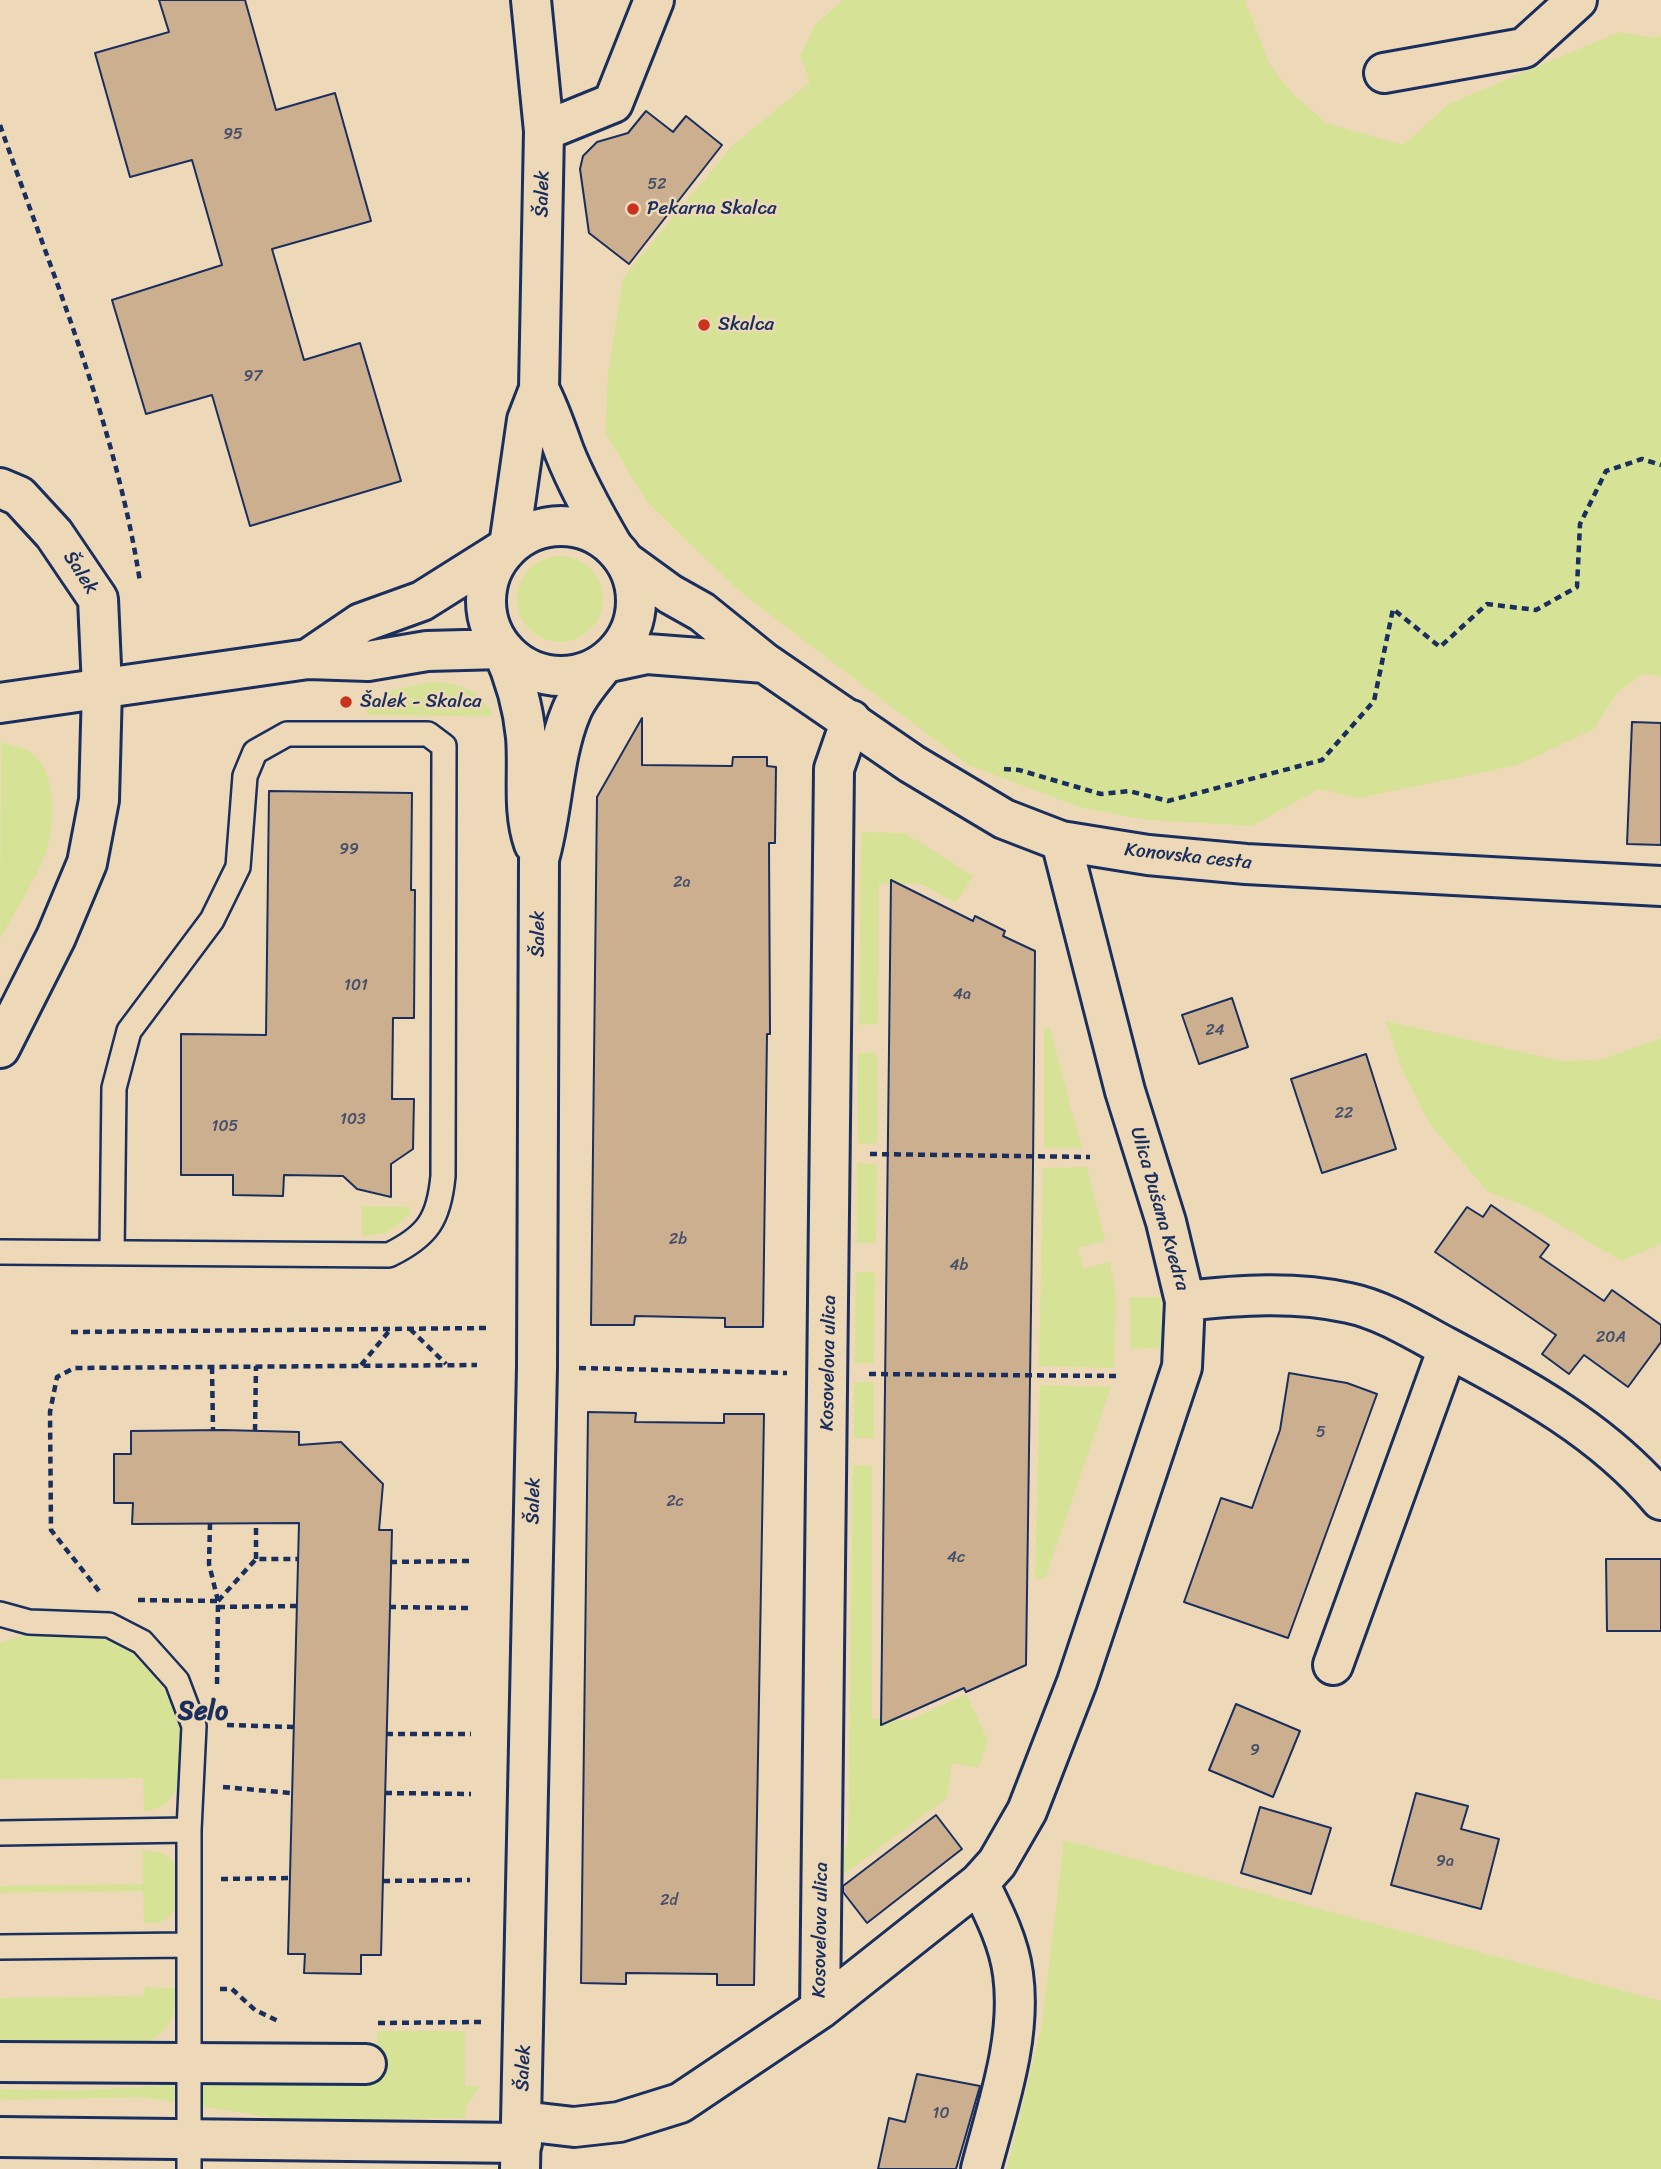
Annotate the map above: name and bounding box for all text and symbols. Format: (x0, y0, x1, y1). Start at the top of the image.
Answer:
house number: 95 (223, 125, 243, 145)
street label: Šalek (531, 170, 555, 218)
house number: 52 (647, 175, 667, 195)
place label: Pekarna Skalca (647, 198, 777, 220)
marker: Pekarna Skalca (625, 201, 641, 217)
place label: Skalca (718, 314, 774, 336)
marker: Skalca (696, 317, 712, 333)
house number: 97 (244, 367, 262, 387)
street label: Šalek (58, 547, 102, 599)
place label: Šalek - Skalca (360, 691, 481, 713)
marker: Šalek - Skalca (338, 694, 354, 710)
street label: Konovska cesta (1123, 839, 1253, 875)
house number: 99 (339, 840, 359, 860)
house number: 2a (673, 873, 691, 893)
street label: Šalek (528, 911, 550, 957)
house number: 101 (344, 976, 368, 996)
house number: 4a (953, 985, 971, 1005)
house number: 24 (1205, 1021, 1225, 1041)
house number: 22 (1335, 1104, 1353, 1124)
house number: 103 (340, 1110, 366, 1130)
house number: 105 (212, 1117, 238, 1137)
street label: Ulica Dušana Kvedra (1125, 1125, 1193, 1293)
house number: 2b (669, 1230, 687, 1250)
house number: 4b (950, 1256, 968, 1276)
street label: Kosovelova ulica (816, 1295, 842, 1431)
house number: 20A (1596, 1328, 1626, 1348)
house number: 5 (1316, 1423, 1326, 1443)
street label: Šalek (522, 1477, 546, 1525)
house number: 2c (666, 1492, 684, 1512)
house number: 4c (947, 1548, 965, 1568)
district label: Selo (178, 1696, 228, 1728)
house number: 9 (1250, 1741, 1260, 1761)
house number: 9a (1436, 1852, 1454, 1872)
street label: Kosovelova ulica (808, 1862, 834, 1998)
house number: 2d (660, 1891, 678, 1911)
street label: Šalek (512, 2044, 536, 2092)
house number: 10 (933, 2104, 949, 2124)

